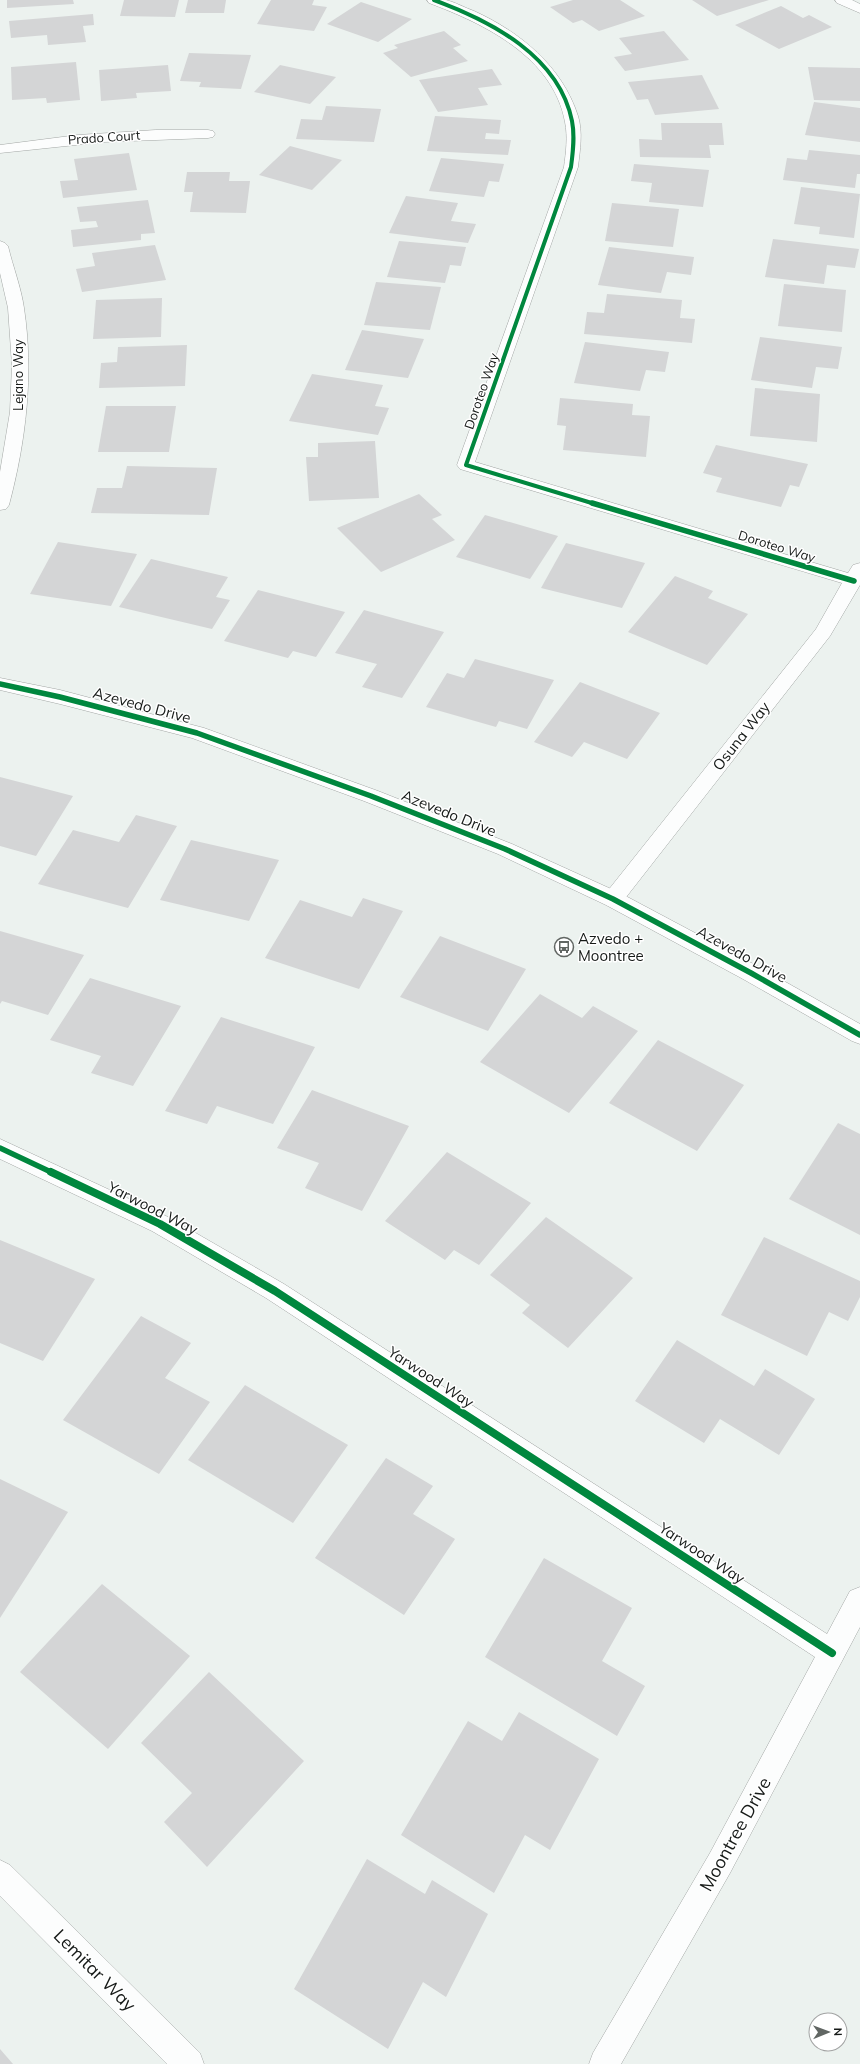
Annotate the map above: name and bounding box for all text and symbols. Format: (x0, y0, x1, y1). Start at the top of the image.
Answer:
street label: Prado Court (67, 126, 141, 148)
street label: Lejano Way (10, 339, 26, 411)
street label: Doroteo Way (460, 351, 502, 431)
street label: Doroteo Way (736, 527, 818, 565)
street label: Azevedo Drive (91, 683, 193, 727)
street label: Osuna Way (708, 698, 774, 774)
street label: Azevedo Drive (399, 785, 499, 841)
street label: Azevedo Drive (693, 921, 791, 987)
place label: Azvedo + Moontree (578, 929, 644, 965)
bus stop icon: Azvedo + Moontree (553, 936, 575, 958)
street label: Yarwood Way (104, 1177, 201, 1239)
street label: Yarwood Way (384, 1342, 478, 1412)
street label: Yarwood Way (655, 1518, 749, 1588)
street label: Moontree Drive (694, 1773, 776, 1895)
street label: Lemitar Way (49, 1924, 141, 2016)
north arrow (808, 2012, 848, 2052)
text: N (831, 2028, 845, 2036)

